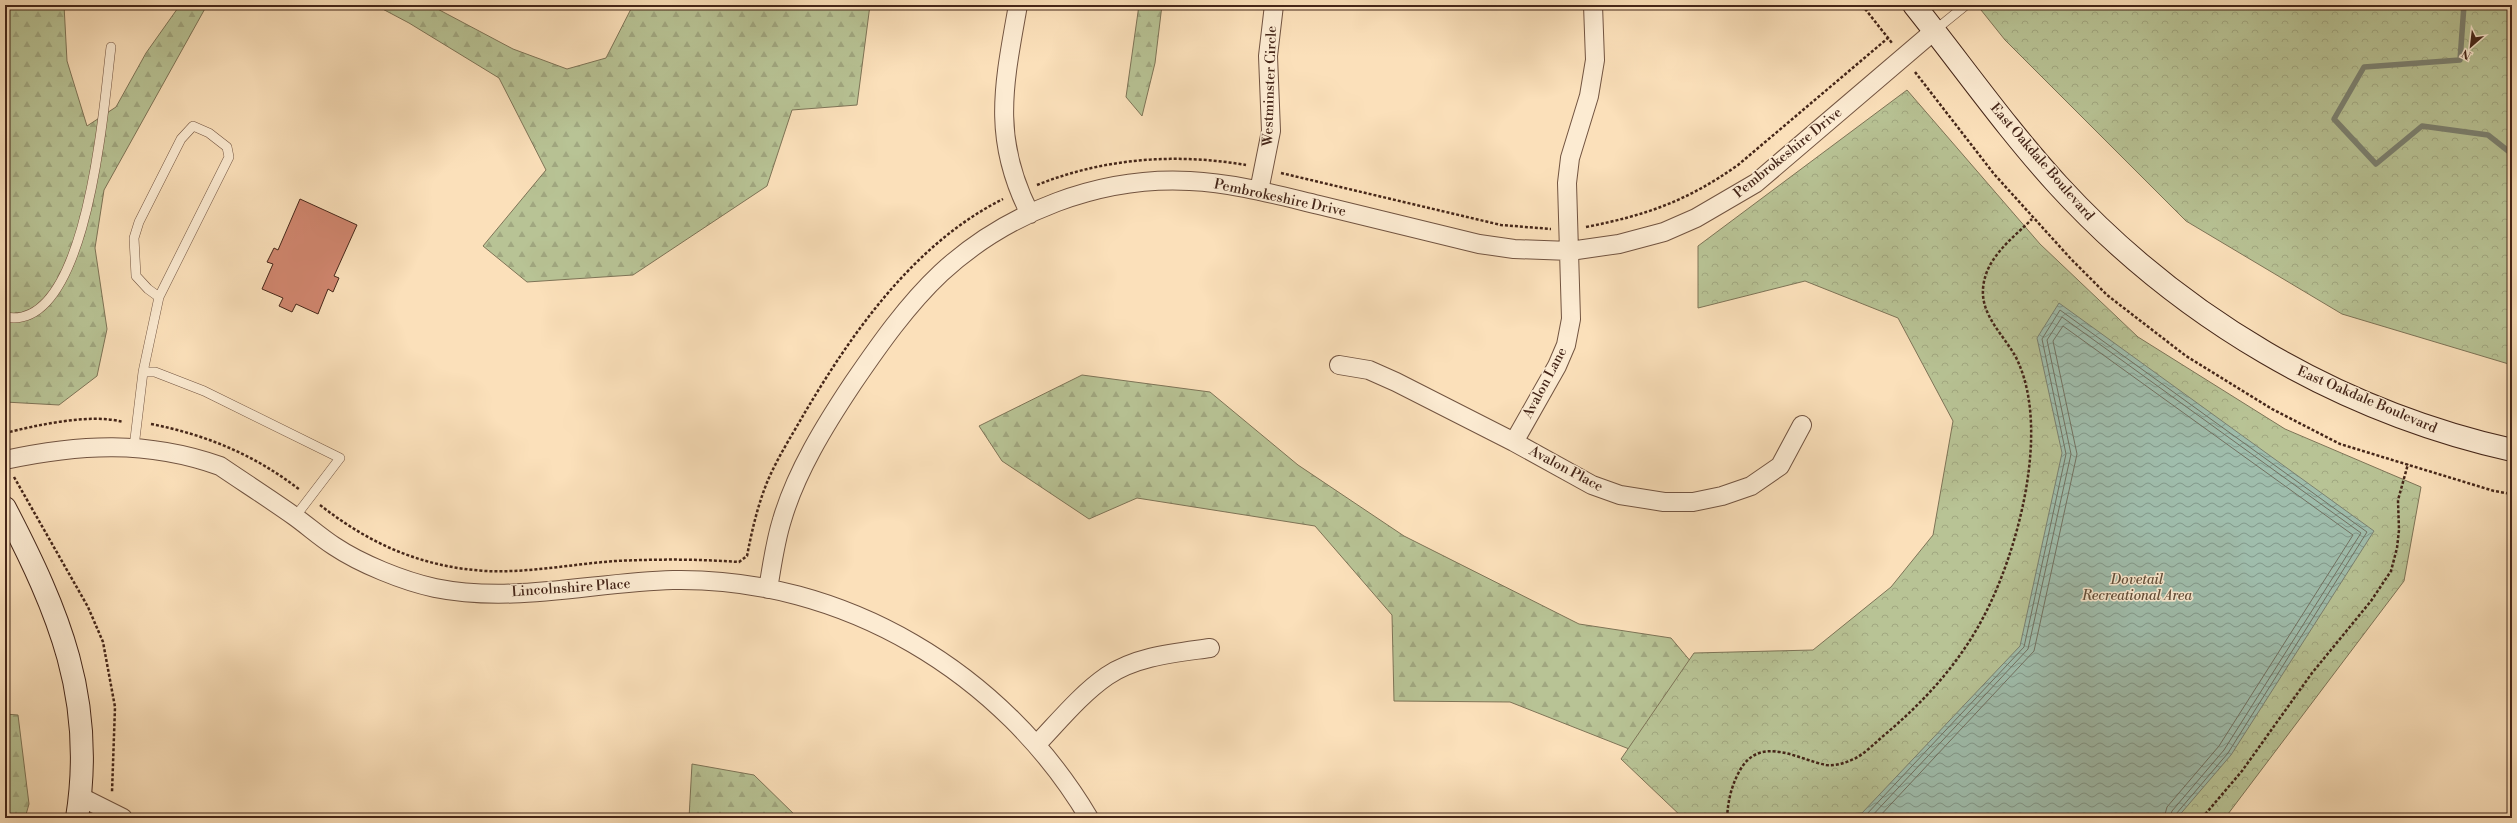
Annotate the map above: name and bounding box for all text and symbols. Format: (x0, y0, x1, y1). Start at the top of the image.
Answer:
street label: Westminster Circle (1259, 25, 1281, 148)
north arrow (2451, 26, 2491, 66)
text: N (2459, 46, 2474, 62)
street label: East Oakdale Boulevard (1986, 99, 2098, 225)
street label: Pembrokeshire Drive (1730, 104, 1846, 202)
street label: Pembrokeshire Drive (1212, 175, 1348, 221)
street label: Avalon Lane (1518, 344, 1571, 423)
street label: East Oakdale Boulevard (2294, 362, 2440, 438)
street label: Avalon Place (1525, 442, 1606, 496)
park label: Dovetail Recreational Area (2081, 571, 2192, 605)
street label: Lincolnshire Place (511, 575, 631, 601)

